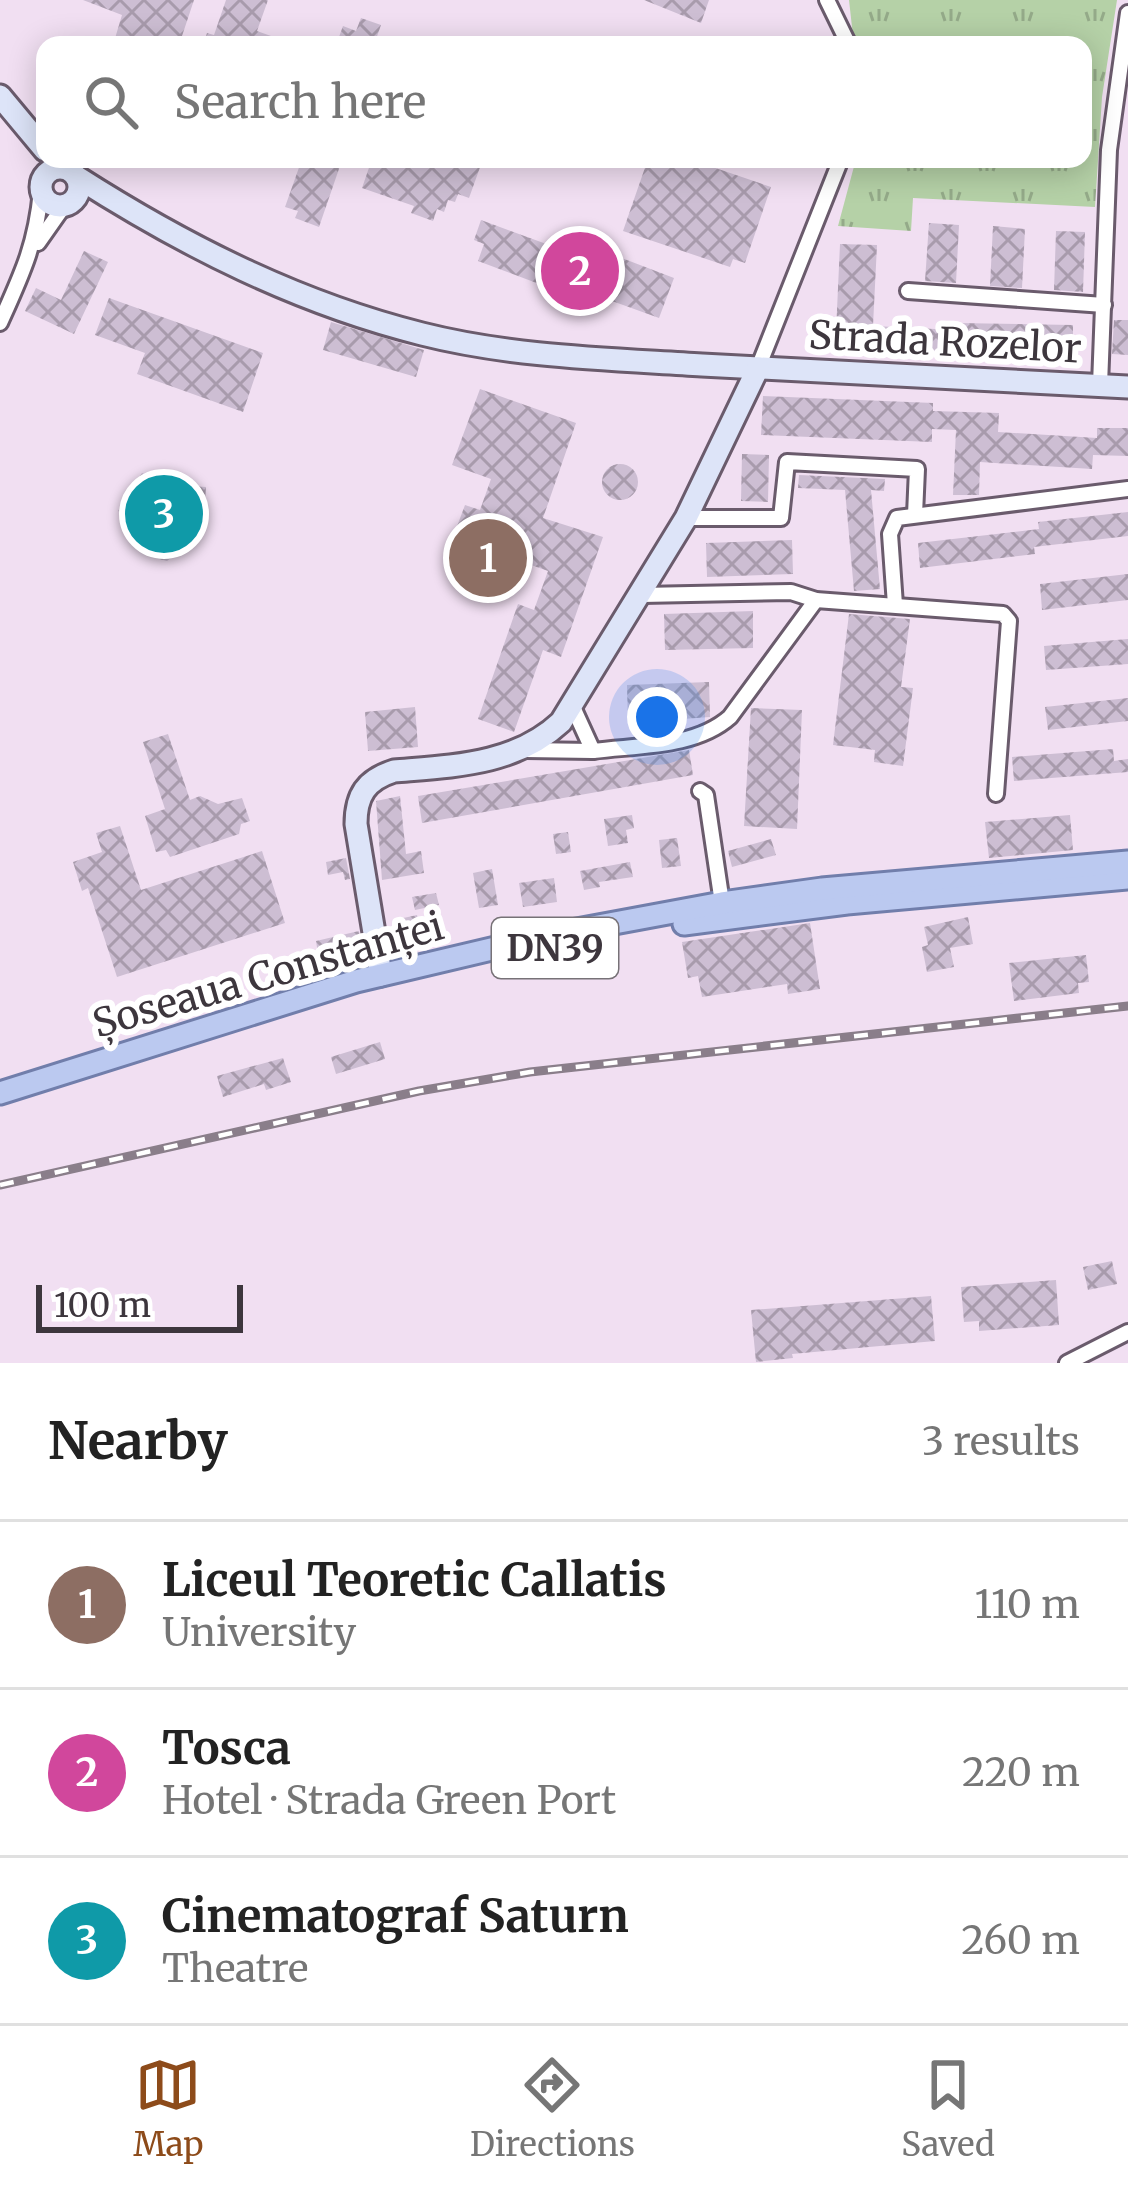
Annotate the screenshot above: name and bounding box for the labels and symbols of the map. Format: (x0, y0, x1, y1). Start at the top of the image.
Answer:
pin: 2 (541, 226, 619, 316)
street label: Strada Rozelor (807, 310, 1083, 374)
pin: 3 (125, 469, 203, 559)
pin: 1 (449, 513, 527, 603)
your location (627, 687, 687, 747)
street label: Șoseaua Constanței (87, 901, 449, 1049)
road number: DN39 (492, 918, 618, 978)
scale bar (36, 1279, 243, 1332)

